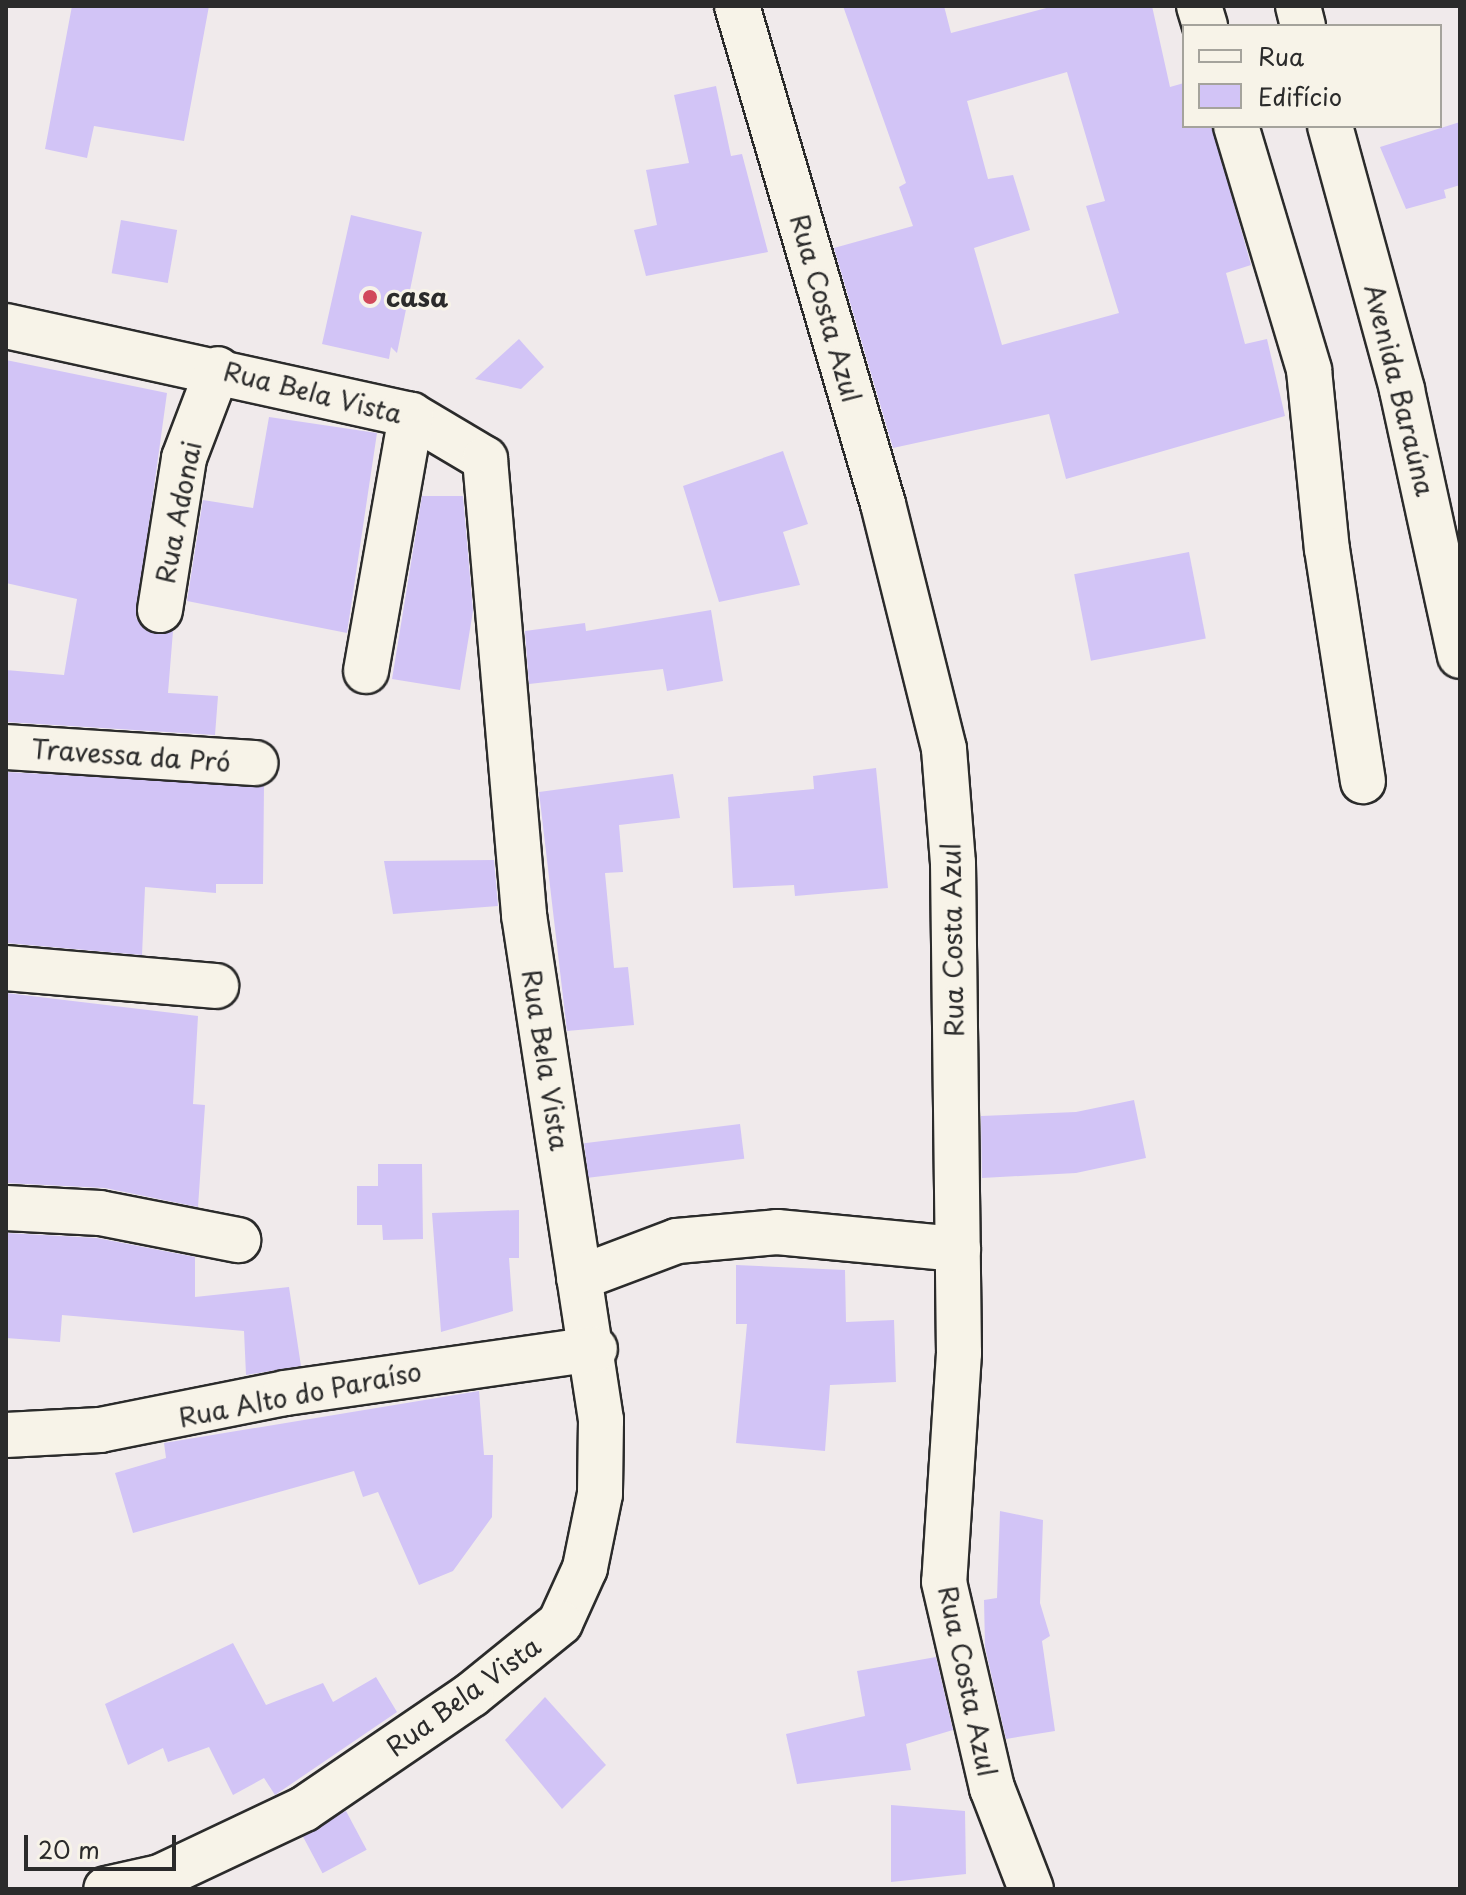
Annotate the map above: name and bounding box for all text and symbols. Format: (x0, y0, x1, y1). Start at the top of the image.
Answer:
legend (1182, 24, 1442, 128)
text: Rua (1258, 38, 1304, 74)
text: Edifício (1258, 78, 1342, 114)
street label: Rua Costa Azul (784, 210, 868, 406)
place label: casa (386, 281, 448, 313)
street label: Avenida Baraúna (1359, 282, 1441, 498)
marker: casa (361, 288, 379, 306)
street label: Rua Bela Vista (220, 355, 406, 429)
street label: Rua Adonai (149, 438, 207, 586)
street label: Travessa da Pró (30, 732, 232, 778)
street label: Rua Costa Azul (935, 843, 969, 1037)
street label: Rua Bela Vista (516, 966, 576, 1154)
street label: Rua Alto do Paraíso (175, 1355, 425, 1433)
street label: Rua Costa Azul (933, 1583, 1003, 1779)
street label: Rua Bela Vista (379, 1629, 547, 1763)
scale bar (28, 1819, 180, 1869)
text: 20 m (38, 1831, 100, 1867)

